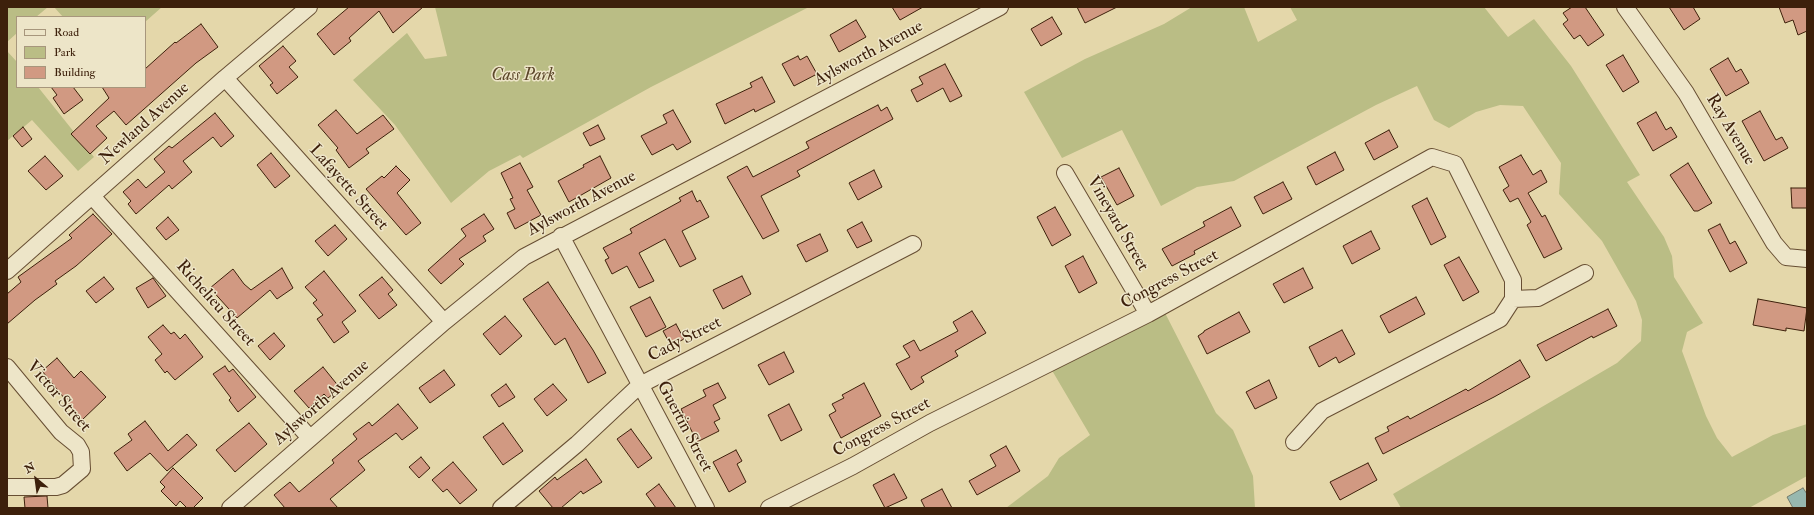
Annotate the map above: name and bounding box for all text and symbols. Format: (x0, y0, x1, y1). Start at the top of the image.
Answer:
legend (16, 16, 146, 88)
street label: Aylsworth Avenue (811, 17, 927, 91)
text: Road (54, 25, 79, 40)
text: Park (54, 45, 76, 60)
text: Building (54, 65, 95, 80)
park label: Cass Park (491, 66, 555, 86)
street label: Newland Avenue (96, 78, 194, 170)
street label: Ray Avenue (1701, 91, 1759, 169)
street label: Lafayette Street (304, 141, 392, 235)
street label: Aylsworth Avenue (524, 167, 640, 241)
street label: Vineyard Street (1082, 173, 1152, 275)
street label: Congress Street (1118, 246, 1222, 314)
street label: Richelieu Street (171, 257, 259, 351)
street label: Cady Street (645, 313, 725, 367)
street label: Aylsworth Avenue (270, 356, 374, 450)
street label: Victor Street (22, 357, 94, 437)
street label: Guertin Street (652, 378, 716, 476)
street label: Congress Street (830, 394, 934, 462)
north arrow (16, 459, 56, 499)
text: N (22, 460, 37, 476)

